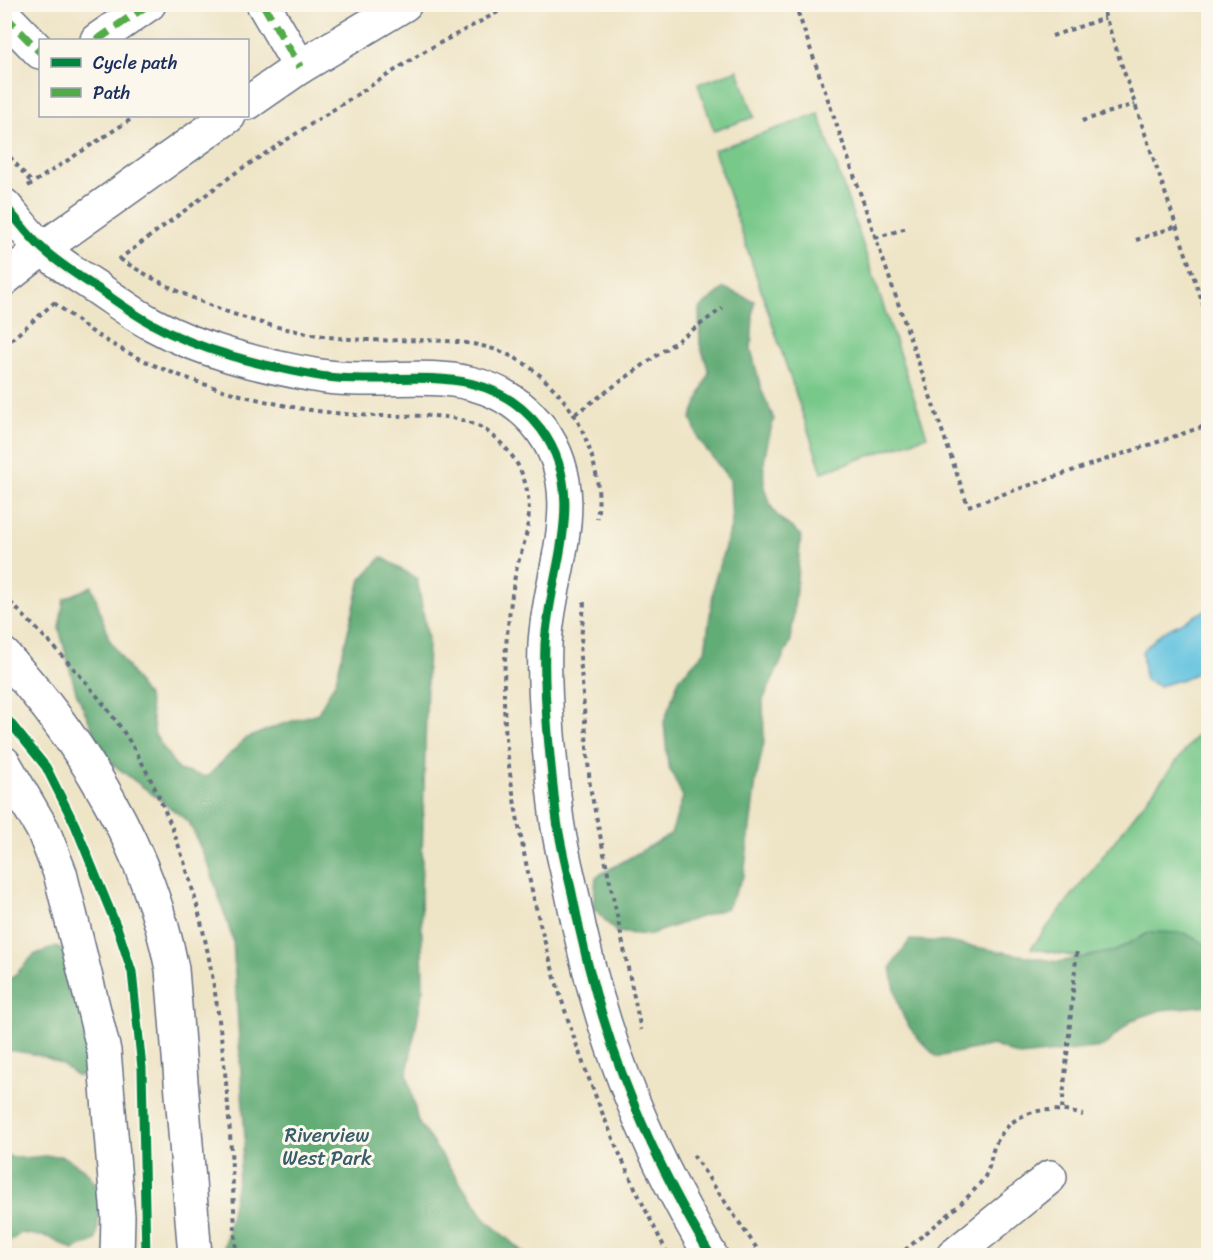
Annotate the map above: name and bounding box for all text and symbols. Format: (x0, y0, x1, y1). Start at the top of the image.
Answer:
legend (39, 39, 249, 117)
text: Cycle path (93, 47, 177, 79)
text: Path (93, 77, 130, 109)
park label: Riverview West Park (282, 1118, 372, 1176)

